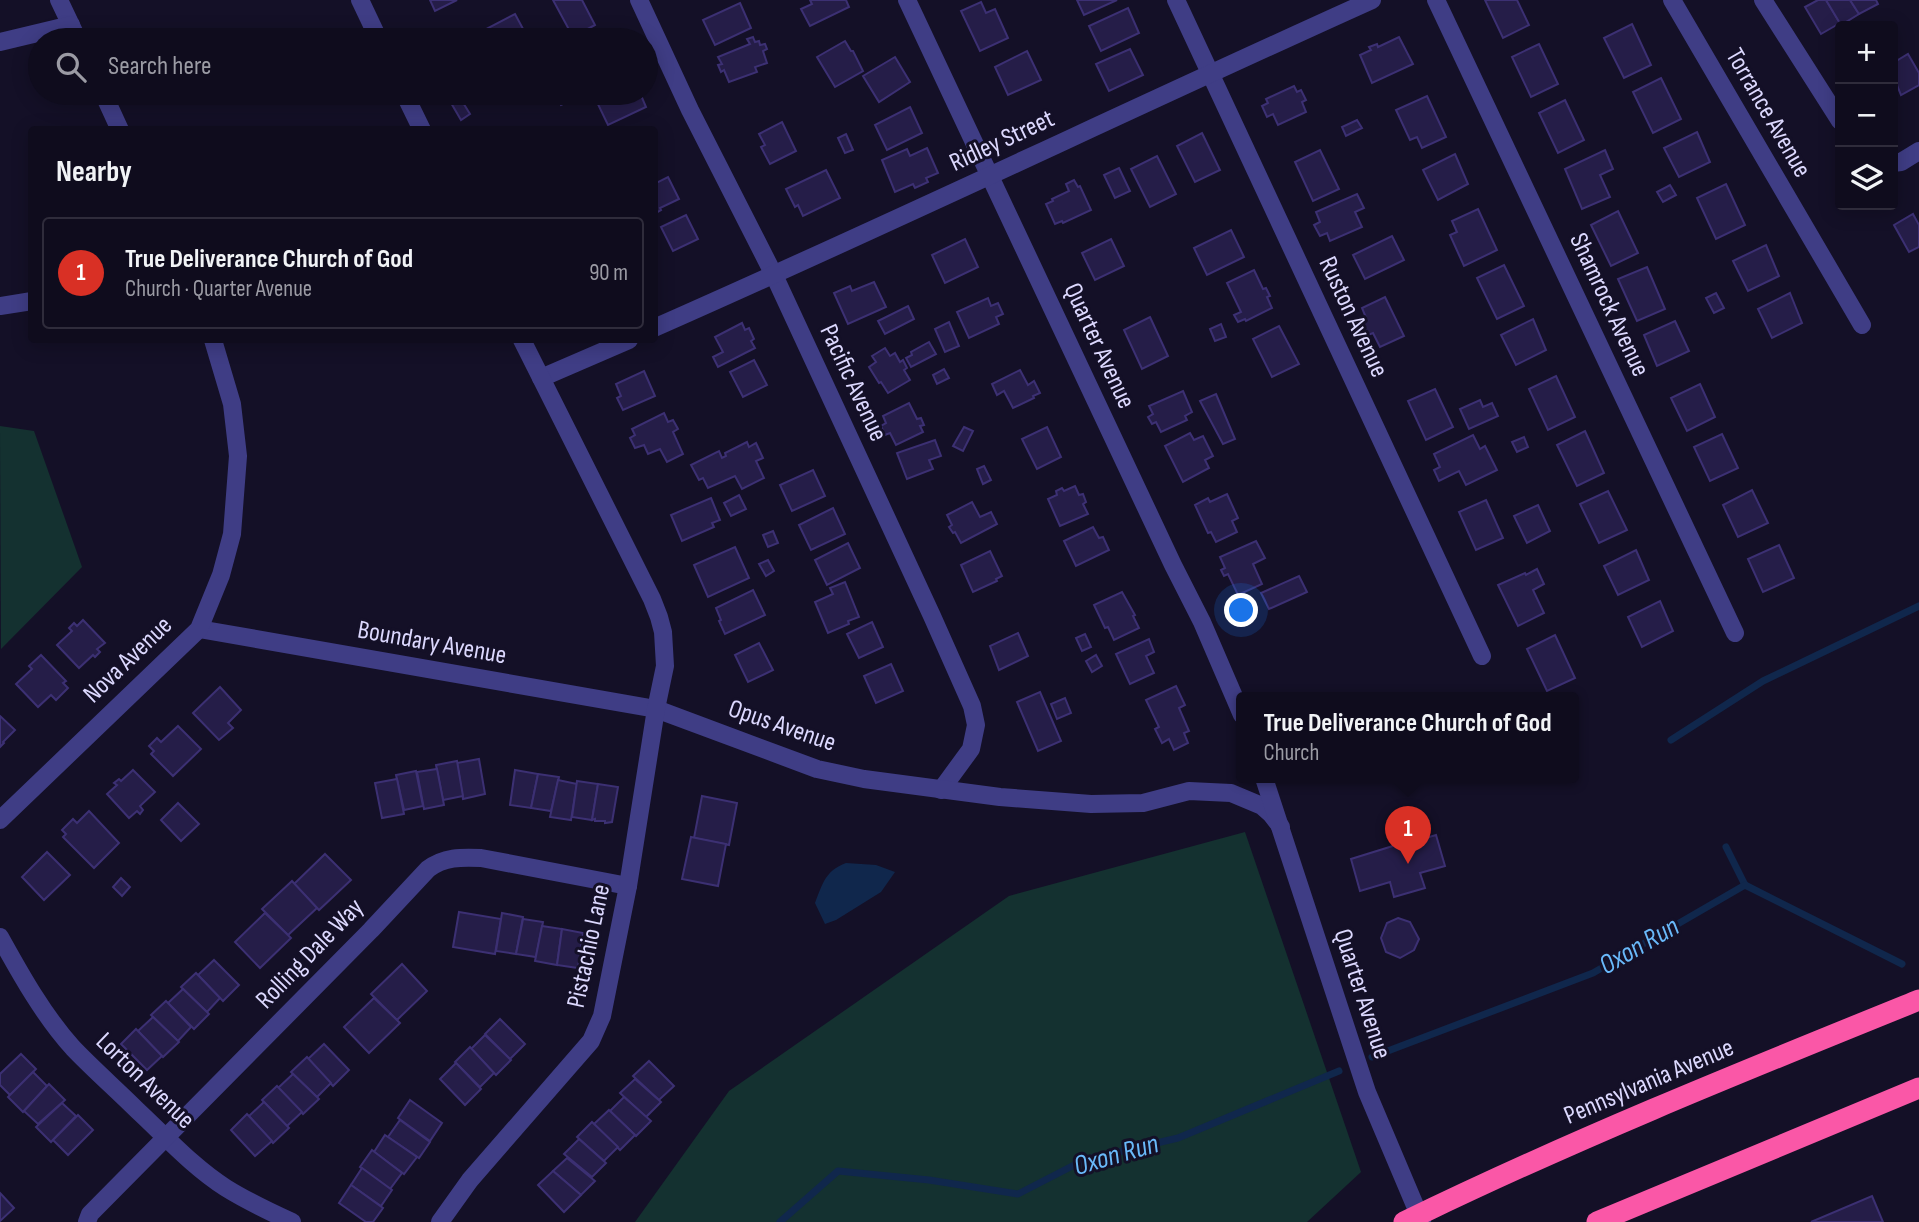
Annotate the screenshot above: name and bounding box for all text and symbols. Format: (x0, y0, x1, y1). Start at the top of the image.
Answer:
map controls (1835, 21, 1898, 210)
button: + (1835, 21, 1898, 84)
search box (28, 28, 658, 105)
street label: Torrance Avenue (1719, 43, 1817, 183)
icon: search (52, 48, 90, 86)
text: Search here (108, 51, 211, 82)
button: − (1835, 84, 1898, 147)
street label: Ridley Street (945, 103, 1059, 179)
button: layers (1835, 147, 1898, 210)
text: Nearby (56, 154, 132, 190)
street label: Shamrock Avenue (1562, 228, 1656, 382)
text: True Deliverance Church of God (125, 244, 413, 275)
street label: Ruston Avenue (1312, 252, 1394, 382)
text: 1 (76, 259, 86, 287)
text: 90 m (589, 259, 628, 287)
text: Church · Quarter Avenue (125, 275, 312, 303)
street label: Quarter Avenue (1056, 278, 1142, 414)
street label: Pacific Avenue (812, 320, 894, 446)
your location (1224, 593, 1258, 627)
street label: Nova Avenue (77, 610, 179, 710)
street label: Boundary Avenue (355, 615, 509, 671)
popup (1236, 692, 1579, 783)
street label: Opus Avenue (724, 693, 840, 759)
text: True Deliverance Church of God (1264, 708, 1551, 739)
text: Church (1264, 739, 1319, 767)
pin: 1 (1385, 806, 1431, 864)
street label: Pistachio Lane (561, 881, 617, 1011)
street label: Rolling Dale Way (250, 892, 370, 1016)
water label: Oxon Run (1593, 910, 1685, 982)
street label: Quarter Avenue (1326, 925, 1398, 1063)
street label: Lorton Avenue (89, 1026, 201, 1136)
street label: Pennsylvania Avenue (1560, 1032, 1738, 1132)
water label: Oxon Run (1070, 1127, 1162, 1183)

